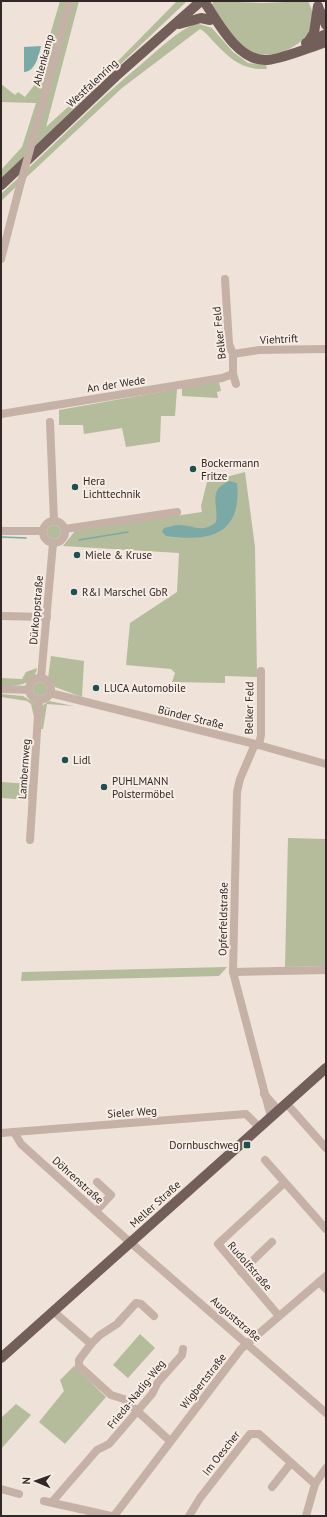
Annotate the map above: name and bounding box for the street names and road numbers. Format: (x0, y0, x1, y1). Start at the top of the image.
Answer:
street label: Ahlenkamp (29, 33, 57, 87)
street label: Westfalenring (63, 56, 121, 110)
street label: Belker Feld (209, 306, 229, 360)
street label: Viehtrift (259, 331, 299, 347)
street label: An der Wede (86, 372, 147, 396)
street label: Dürkoppstraße (26, 574, 46, 645)
street label: Belker Feld (242, 681, 256, 735)
street label: Bünder Straße (157, 702, 226, 732)
street label: Lambernweg (15, 738, 33, 800)
street label: Opferfeldstraße (215, 882, 231, 956)
street label: Sieler Weg (107, 1103, 157, 1121)
street label: Döhrenstraße (49, 1153, 107, 1207)
street label: Meller Straße (127, 1177, 184, 1231)
street label: Rudolfstraße (225, 1239, 275, 1294)
street label: Auguststraße (208, 1293, 264, 1345)
street label: Wigbertstraße (177, 1350, 229, 1412)
street label: Frieda-Nadig-Weg (104, 1357, 168, 1431)
street label: Im Oescher (199, 1428, 243, 1478)

